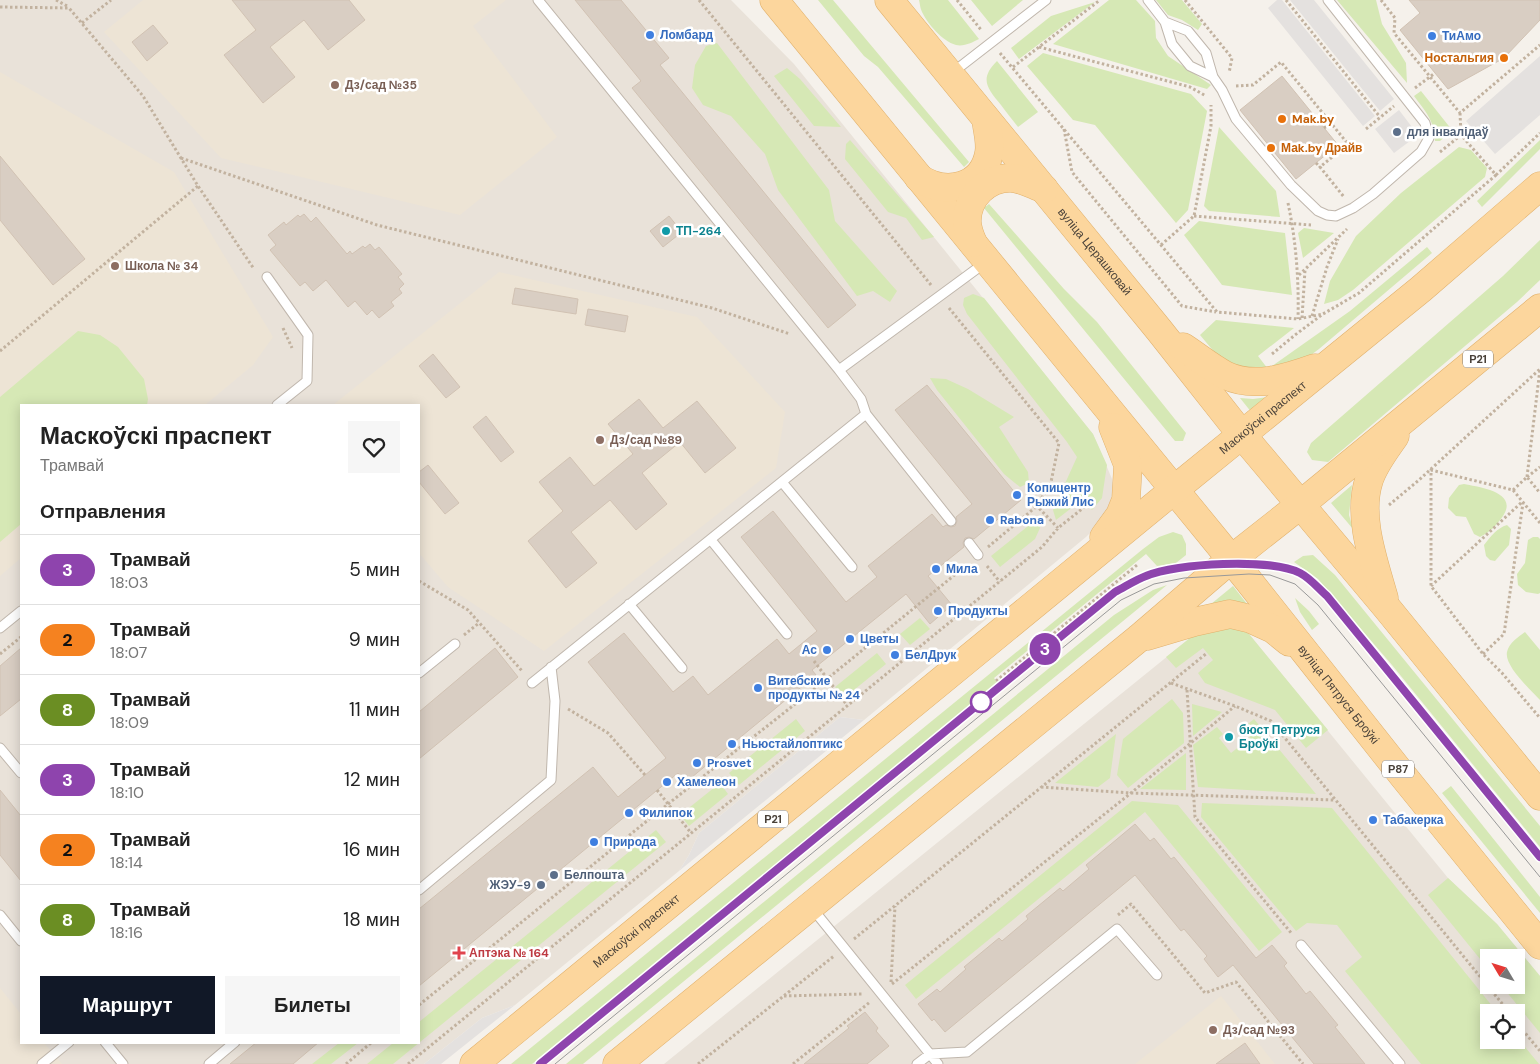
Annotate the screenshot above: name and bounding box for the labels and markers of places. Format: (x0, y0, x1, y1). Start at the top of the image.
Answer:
place label: Ломбард (660, 27, 713, 43)
place label: ТиАмо (1442, 28, 1481, 44)
marker: Ломбард (644, 29, 656, 41)
marker: ТиАмо (1426, 30, 1438, 42)
place label: Ностальгия (1425, 50, 1494, 66)
marker: Ностальгия (1498, 52, 1510, 64)
place label: Дз/сад №35 (345, 77, 417, 93)
marker: Дз/сад №35 (329, 79, 341, 91)
place label: Mak.by (1292, 111, 1335, 127)
marker: Mak.by (1276, 113, 1288, 125)
place label: для інвалідаў (1407, 124, 1489, 140)
marker: для інвалідаў (1391, 126, 1403, 138)
place label: Маk.by Драйв (1281, 140, 1362, 156)
marker: Маk.by Драйв (1265, 142, 1277, 154)
place label: ТП-264 (676, 223, 721, 239)
marker: ТП-264 (660, 225, 672, 237)
place label: Школа № 34 (125, 258, 198, 274)
marker: Школа № 34 (109, 260, 121, 272)
place label: Дз/сад №89 (610, 432, 683, 448)
marker: Дз/сад №89 (594, 434, 606, 446)
place label: Копицентр Рыжий Лис (1027, 480, 1094, 510)
marker: Копицентр Рыжий Лис (1011, 489, 1023, 501)
place label: Rabona (1000, 512, 1044, 528)
marker: Rabona (984, 514, 996, 526)
place label: Мила (946, 561, 978, 577)
marker: Мила (930, 563, 942, 575)
place label: Продукты (948, 603, 1008, 619)
marker: Продукты (932, 605, 944, 617)
place label: Цветы (860, 631, 899, 647)
marker: Цветы (844, 633, 856, 645)
place label: Ас (802, 642, 817, 658)
marker: Ас (821, 644, 833, 656)
place label: БелДрук (905, 647, 957, 663)
marker: БелДрук (889, 649, 901, 661)
place label: Витебские продукты № 24 (768, 673, 860, 703)
marker: Витебские продукты № 24 (752, 682, 764, 694)
unlabelled marker (970, 691, 992, 713)
place label: бюст Петруся Броўкі (1239, 722, 1320, 752)
marker: бюст Петруся Броўкі (1223, 731, 1235, 743)
place label: Ньюстайлоптикс (742, 736, 843, 752)
marker: Ньюстайлоптикс (726, 738, 738, 750)
place label: Prosvet (707, 755, 751, 771)
marker: Prosvet (691, 757, 703, 769)
place label: Хамелеон (677, 774, 736, 790)
marker: Хамелеон (661, 776, 673, 788)
place label: Филипок (639, 805, 693, 821)
marker: Филипок (623, 807, 635, 819)
place label: Табакерка (1383, 812, 1444, 828)
marker: Табакерка (1367, 814, 1379, 826)
place label: Природа (604, 834, 656, 850)
marker: Природа (588, 836, 600, 848)
place label: Белпошта (564, 867, 624, 883)
marker: Белпошта (548, 869, 560, 881)
place label: ЖЭУ-9 (489, 877, 531, 893)
marker: ЖЭУ-9 (535, 879, 547, 891)
place label: Аптэка № 164 (469, 945, 549, 961)
marker: Аптэка № 164 (453, 947, 465, 959)
place label: Дз/сад №93 (1223, 1022, 1295, 1038)
marker: Дз/сад №93 (1207, 1024, 1219, 1036)

